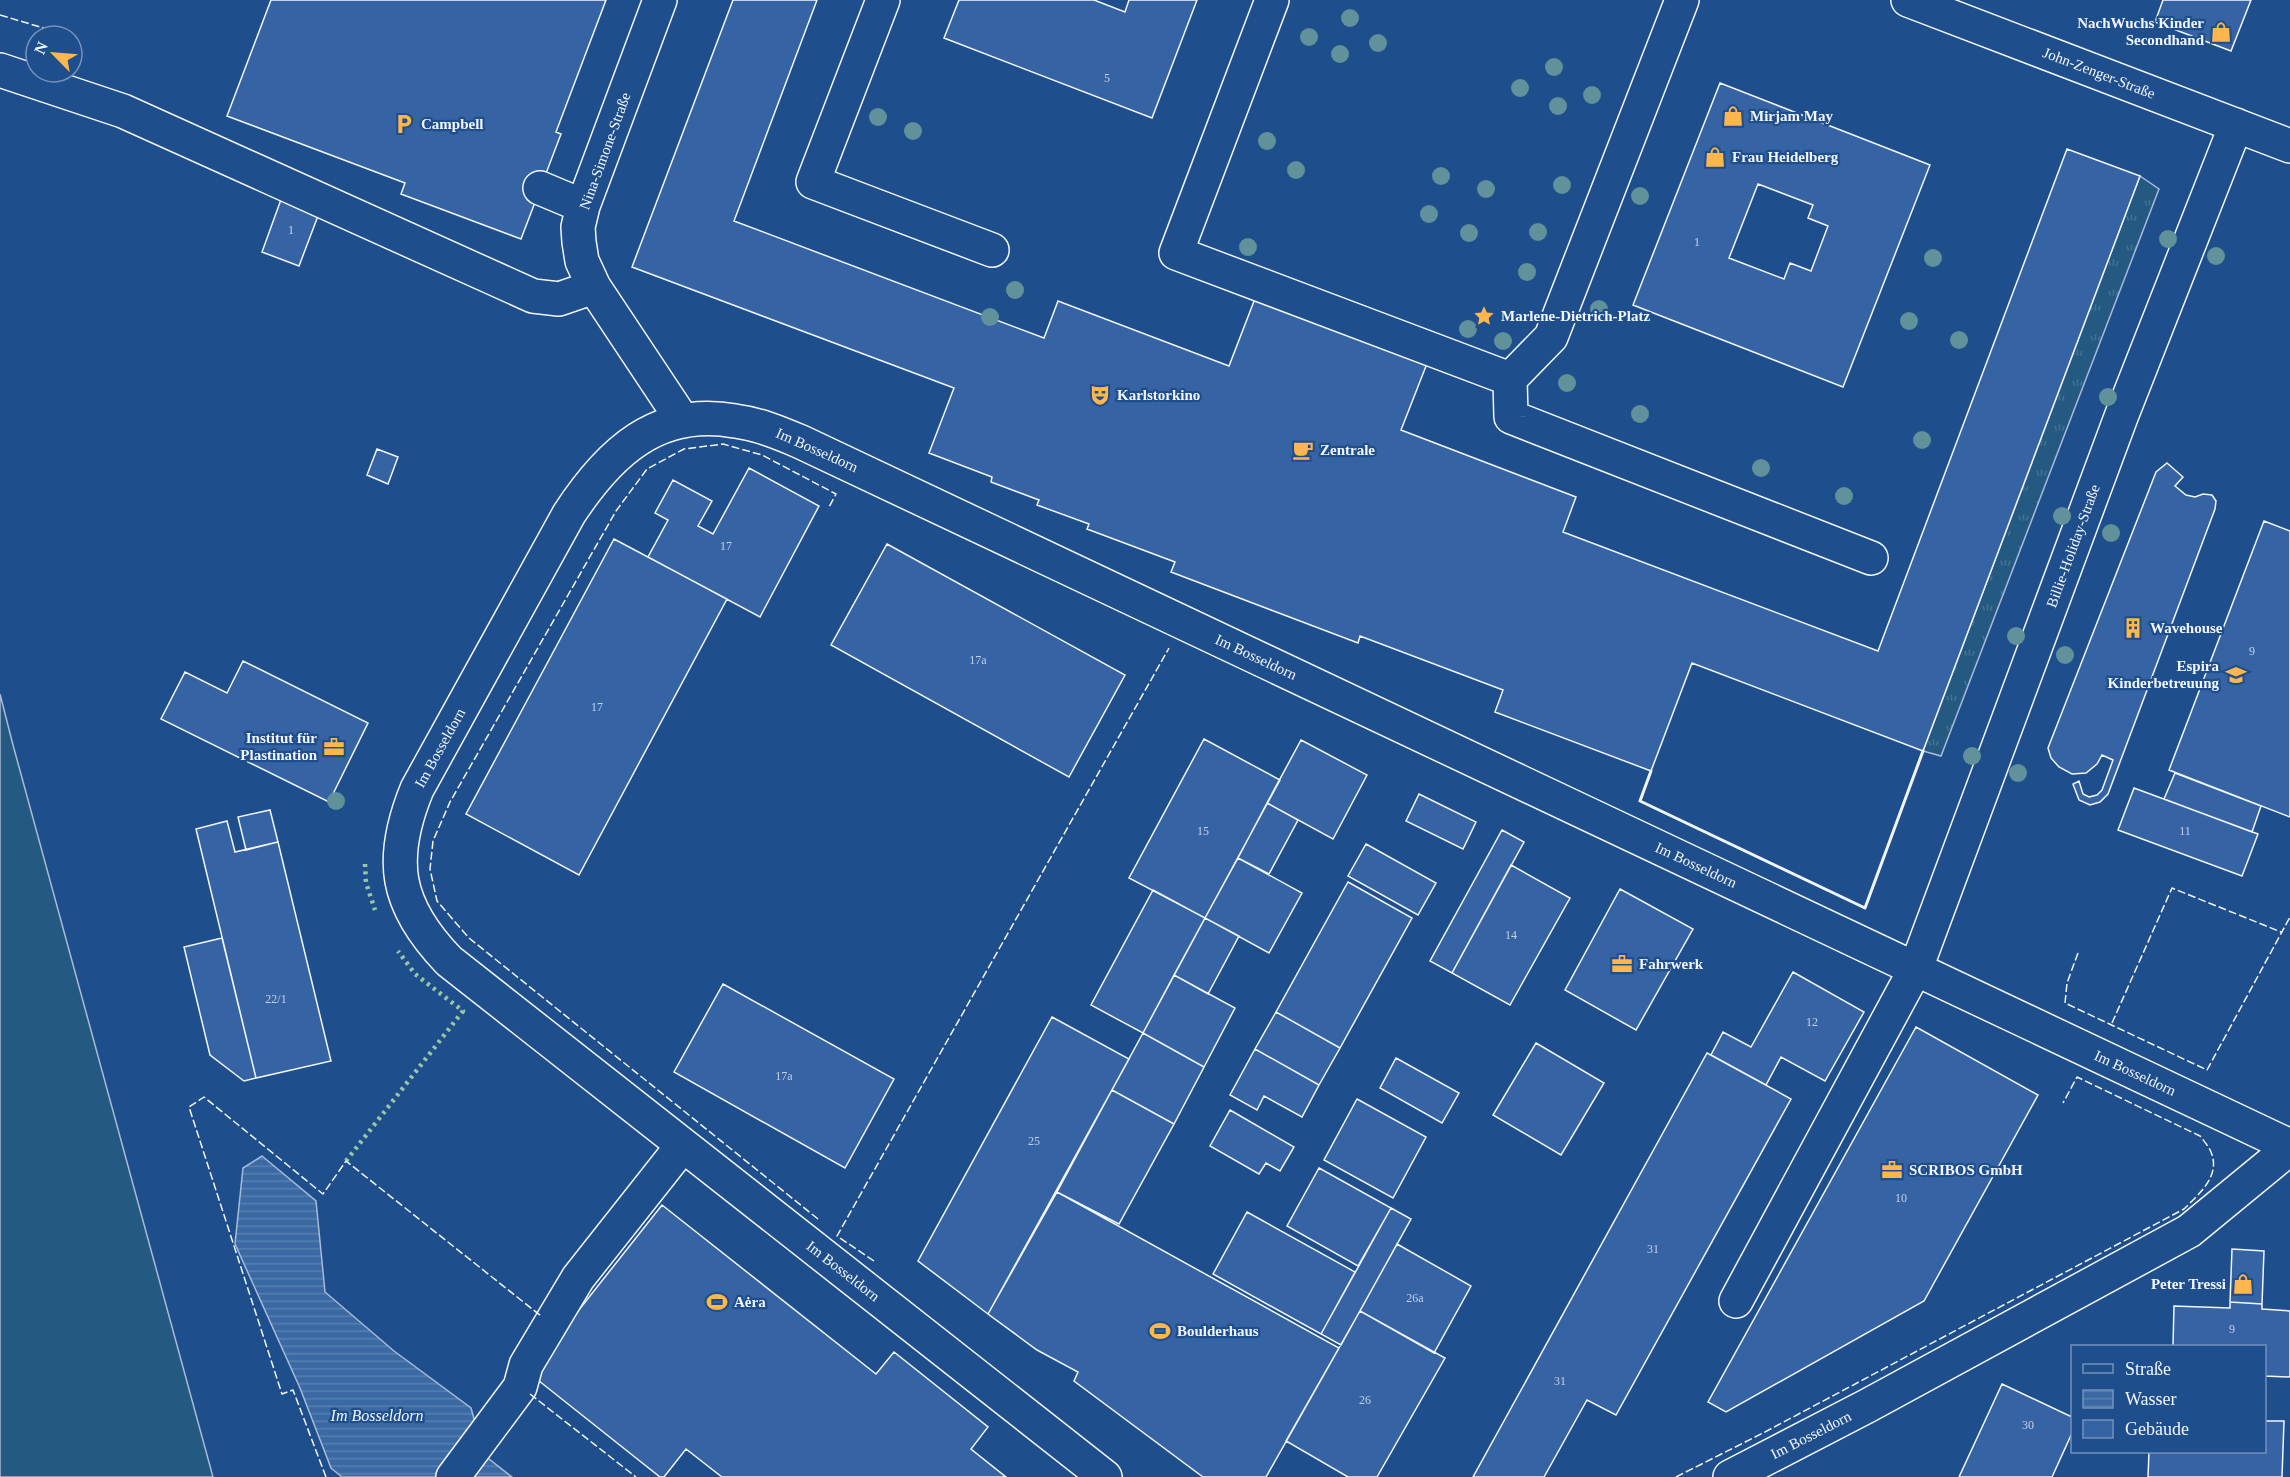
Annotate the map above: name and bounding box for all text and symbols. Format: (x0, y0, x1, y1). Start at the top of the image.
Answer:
place label: NachWuchs Kinder Secondhand (2077, 15, 2205, 48)
shop icon: NachWuchs Kinder Secondhand (2209, 20, 2233, 44)
north arrow (24, 24, 84, 84)
text: N (31, 39, 51, 57)
street label: John-Zenger-Straße (2041, 44, 2158, 102)
house number: 5 (1104, 71, 1110, 85)
street label: Nina-Simone-Straße (576, 90, 634, 212)
shop icon: Mirjam May (1721, 104, 1745, 128)
place label: Mirjam May (1750, 108, 1833, 124)
parking icon: Campbell (392, 112, 416, 136)
place label: Campbell (421, 116, 484, 132)
shop icon: Frau Heidelberg (1703, 145, 1727, 169)
place label: Frau Heidelberg (1732, 149, 1839, 165)
house number: 1 (288, 223, 294, 237)
house number: 1 (1694, 235, 1700, 249)
place icon: Marlene-Dietrich-Platz (1472, 304, 1496, 328)
place label: Marlene-Dietrich-Platz (1501, 308, 1650, 324)
theatre icon: Karlstorkino (1088, 383, 1112, 407)
place label: Karlstorkino (1117, 387, 1200, 403)
street label: Im Bosseldorn (774, 425, 861, 475)
cafe icon: Zentrale (1291, 438, 1315, 462)
place label: Zentrale (1320, 442, 1375, 458)
street label: Billie-Holiday-Straße (2043, 482, 2103, 610)
house number: 17 (720, 539, 732, 553)
building icon: Wavehouse (2121, 616, 2145, 640)
place label: Wavehouse (2150, 620, 2223, 636)
street label: Im Bosseldorn (1213, 631, 1300, 683)
house number: 9 (2249, 644, 2255, 658)
house number: 17a (969, 653, 987, 667)
place label: Espira Kinderbetreuung (2108, 658, 2219, 691)
school or university icon: Espira Kinderbetreuung (2224, 663, 2248, 687)
house number: 17 (591, 700, 603, 714)
street label: Im Bosseldorn (412, 705, 469, 790)
place label: Institut für Plastination (240, 730, 318, 763)
office icon: Institut für Plastination (322, 735, 346, 759)
house number: 15 (1197, 824, 1209, 838)
house number: 11 (2179, 824, 2191, 838)
street label: Im Bosseldorn (1653, 839, 1740, 891)
house number: 14 (1505, 928, 1517, 942)
office icon: Fahrwerk (1610, 952, 1634, 976)
place label: Fahrwerk (1639, 956, 1704, 972)
house number: 22/1 (265, 992, 287, 1006)
house number: 12 (1806, 1015, 1818, 1029)
street label: Im Bosseldorn (2092, 1047, 2179, 1099)
house number: 17a (775, 1069, 793, 1083)
house number: 25 (1028, 1134, 1040, 1148)
office icon: SCRIBOS GmbH (1880, 1158, 1904, 1182)
place label: SCRIBOS GmbH (1909, 1162, 2023, 1178)
house number: 10 (1895, 1191, 1907, 1205)
street label: Im Bosseldorn (803, 1238, 883, 1305)
house number: 31 (1647, 1242, 1659, 1256)
shop icon: Peter Tressi (2231, 1272, 2255, 1296)
place label: Peter Tressi (2151, 1276, 2226, 1292)
sports icon: Aėra (705, 1290, 729, 1314)
house number: 26a (1406, 1291, 1424, 1305)
place label: Aėra (734, 1294, 766, 1310)
sports icon: Boulderhaus (1148, 1319, 1172, 1343)
house number: 9 (2229, 1322, 2235, 1336)
place label: Boulderhaus (1177, 1323, 1259, 1339)
legend (2071, 1345, 2266, 1453)
text: Straße (2125, 1359, 2171, 1379)
house number: 31 (1554, 1374, 1566, 1388)
text: Wasser (2125, 1389, 2177, 1409)
house number: 26 (1359, 1393, 1371, 1407)
water label: Im Bosseldorn (330, 1407, 423, 1424)
street label: Im Bosseldorn (1768, 1408, 1854, 1462)
house number: 30 (2022, 1418, 2034, 1432)
text: Gebäude (2125, 1419, 2189, 1439)

